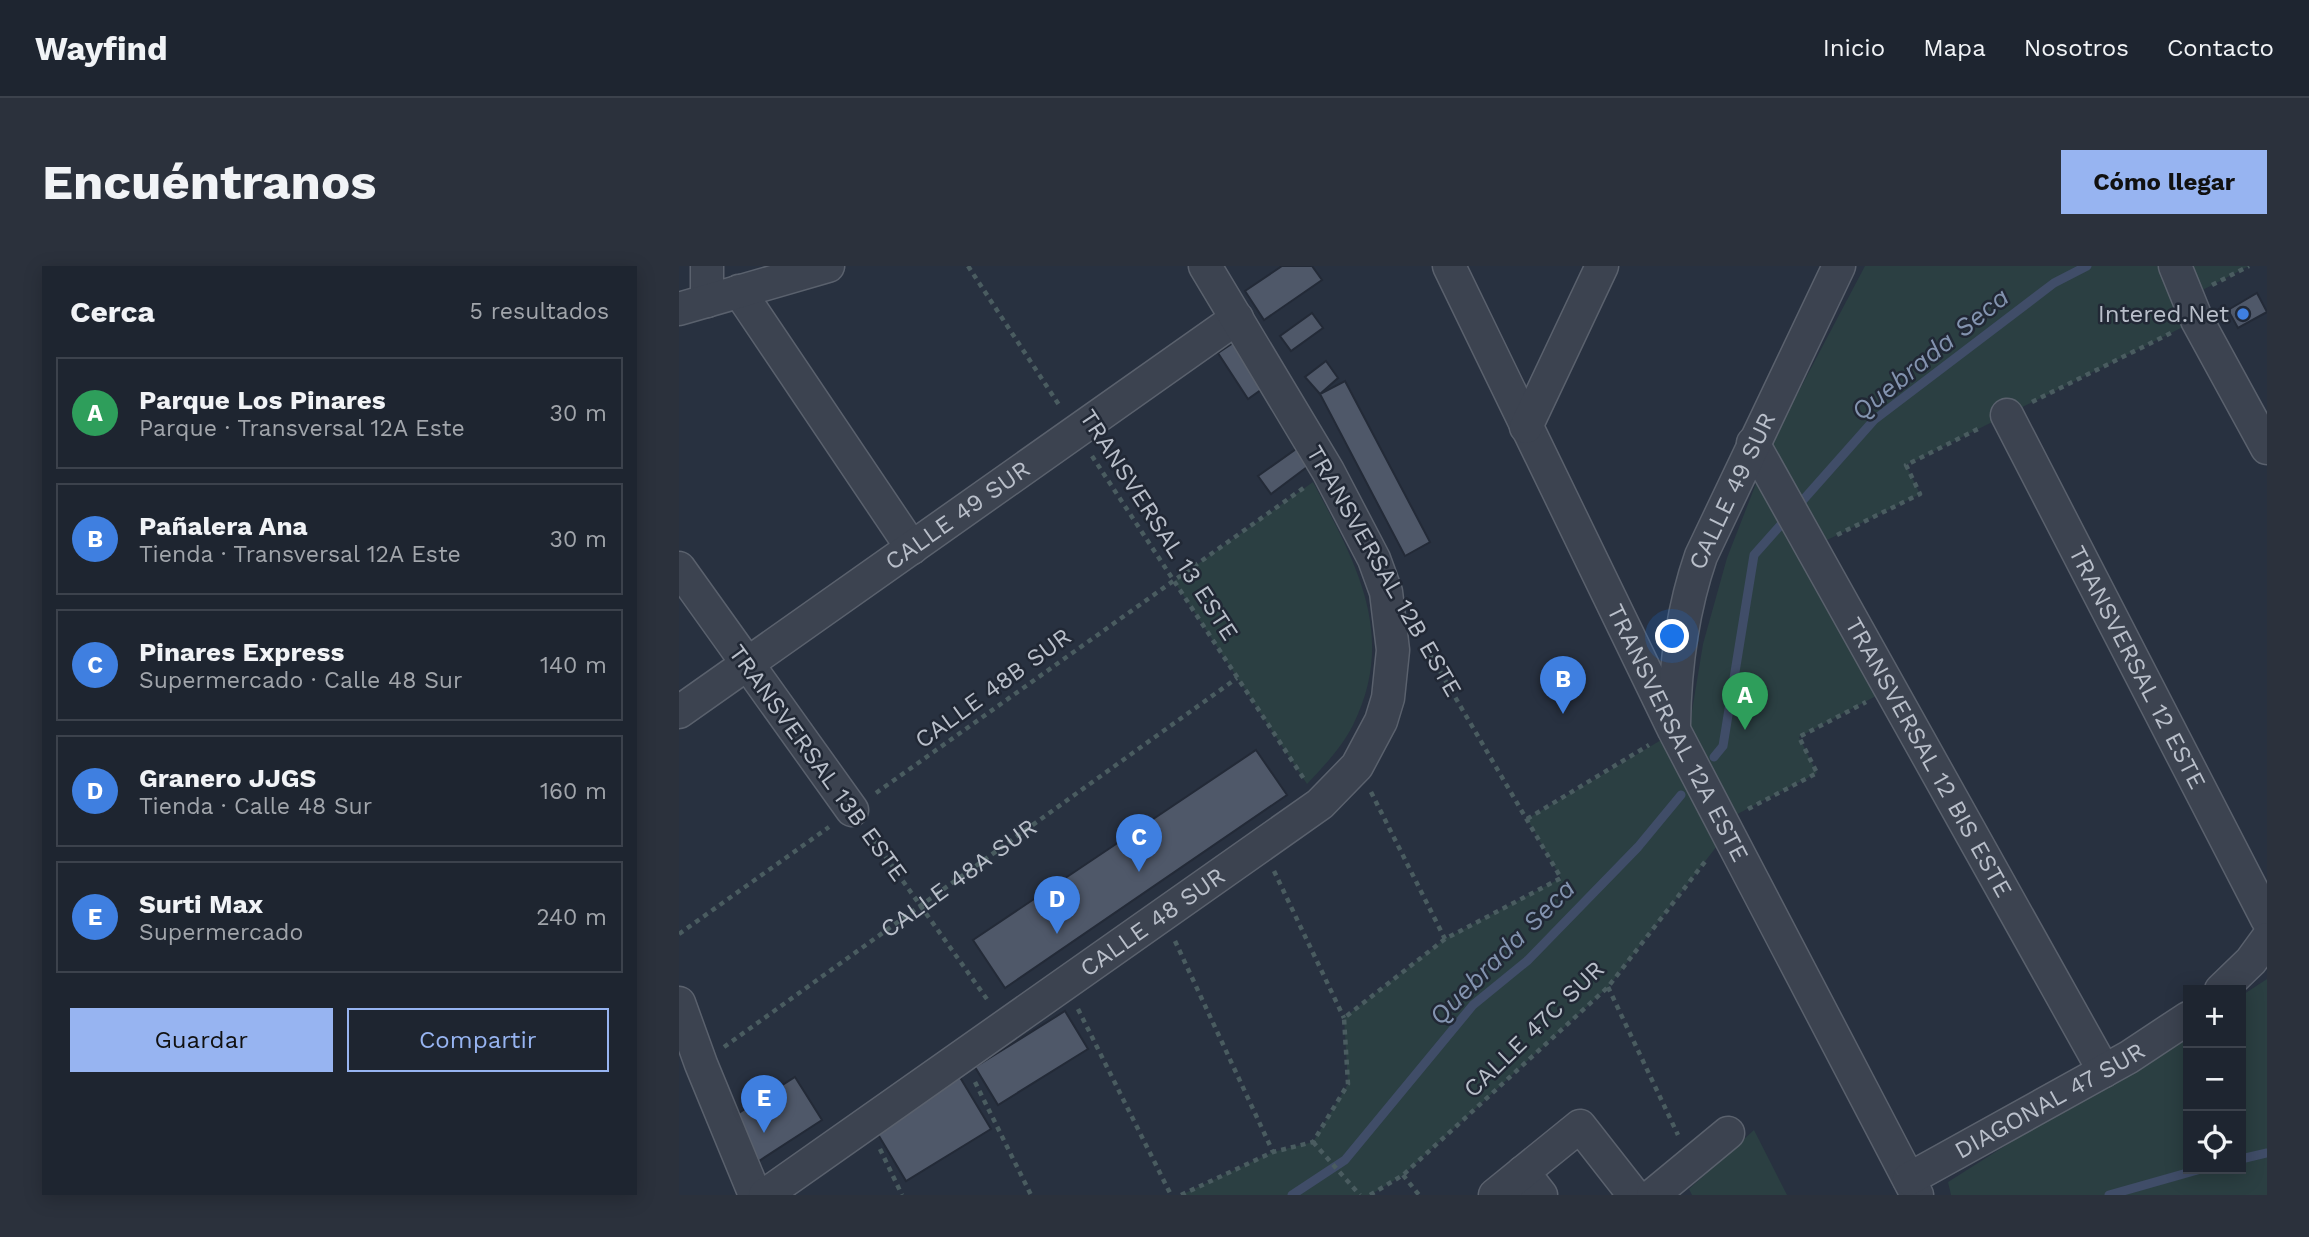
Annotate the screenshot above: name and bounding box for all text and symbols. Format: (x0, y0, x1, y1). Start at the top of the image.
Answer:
text: Wayfind (35, 29, 168, 68)
text: Inicio (1823, 34, 1885, 62)
text: Mapa (1923, 34, 1986, 62)
text: Nosotros (2024, 34, 2129, 62)
text: Contacto (2167, 34, 2274, 62)
button: Cómo llegar (2061, 150, 2267, 214)
text: Encuéntranos (42, 153, 376, 211)
water label: Quebrada Seca (1845, 281, 2015, 427)
text: Cerca (70, 294, 155, 329)
text: 5 resultados (470, 298, 609, 325)
place label: Intered.Net (2098, 300, 2229, 328)
marker: Intered.Net (2235, 306, 2251, 322)
text: Parque Los Pinares (139, 385, 386, 415)
text: A (87, 400, 103, 427)
text: 30 m (550, 400, 607, 427)
street label: TRANSVERSAL 13 ESTE (1074, 404, 1244, 646)
street label: CALLE 49 SUR (1684, 408, 1781, 573)
text: Parque · Transversal 12A Este (139, 415, 465, 442)
street label: TRANSVERSAL 12B ESTE (1301, 440, 1467, 702)
street label: CALLE 49 SUR (880, 455, 1035, 576)
text: Pañalera Ana (139, 511, 308, 541)
text: B (87, 526, 103, 553)
text: 30 m (550, 526, 607, 553)
text: Tienda · Transversal 12A Este (139, 541, 461, 568)
street label: TRANSVERSAL 12 ESTE (2063, 541, 2211, 794)
street label: TRANSVERSAL 12A ESTE (1600, 599, 1756, 867)
street label: TRANSVERSAL 12 BIS ESTE (1839, 612, 2018, 902)
your location (1655, 619, 1689, 653)
street label: CALLE 48B SUR (909, 622, 1077, 754)
text: Pinares Express (139, 637, 344, 667)
street label: TRANSVERSAL 13B ESTE (723, 639, 913, 887)
text: C (87, 652, 103, 679)
text: 140 m (540, 652, 607, 679)
pin: B (1540, 656, 1586, 714)
text: Supermercado · Calle 48 Sur (139, 667, 462, 694)
pin: A (1722, 672, 1768, 730)
text: Granero JJGS (139, 763, 316, 793)
text: D (87, 778, 103, 805)
text: 160 m (540, 778, 607, 805)
text: Tienda · Calle 48 Sur (139, 793, 372, 820)
street label: CALLE 48A SUR (875, 813, 1042, 944)
pin: C (1116, 814, 1162, 872)
street label: CALLE 48 SUR (1075, 861, 1230, 983)
water label: Quebrada Seca (1423, 873, 1581, 1031)
pin: D (1034, 876, 1080, 934)
text: Surti Max (139, 889, 263, 919)
text: E (88, 904, 102, 931)
text: 240 m (536, 904, 607, 931)
text: Supermercado (139, 919, 303, 946)
street label: CALLE 47C SUR (1458, 955, 1610, 1103)
map controls (2183, 985, 2246, 1174)
button: + (2183, 985, 2246, 1048)
button: Guardar (70, 1008, 333, 1072)
button: Compartir (347, 1008, 609, 1072)
street label: DIAGONAL 47 SUR (1950, 1036, 2150, 1165)
button: − (2183, 1048, 2246, 1111)
pin: E (741, 1075, 787, 1133)
button: locate (2183, 1111, 2246, 1174)

